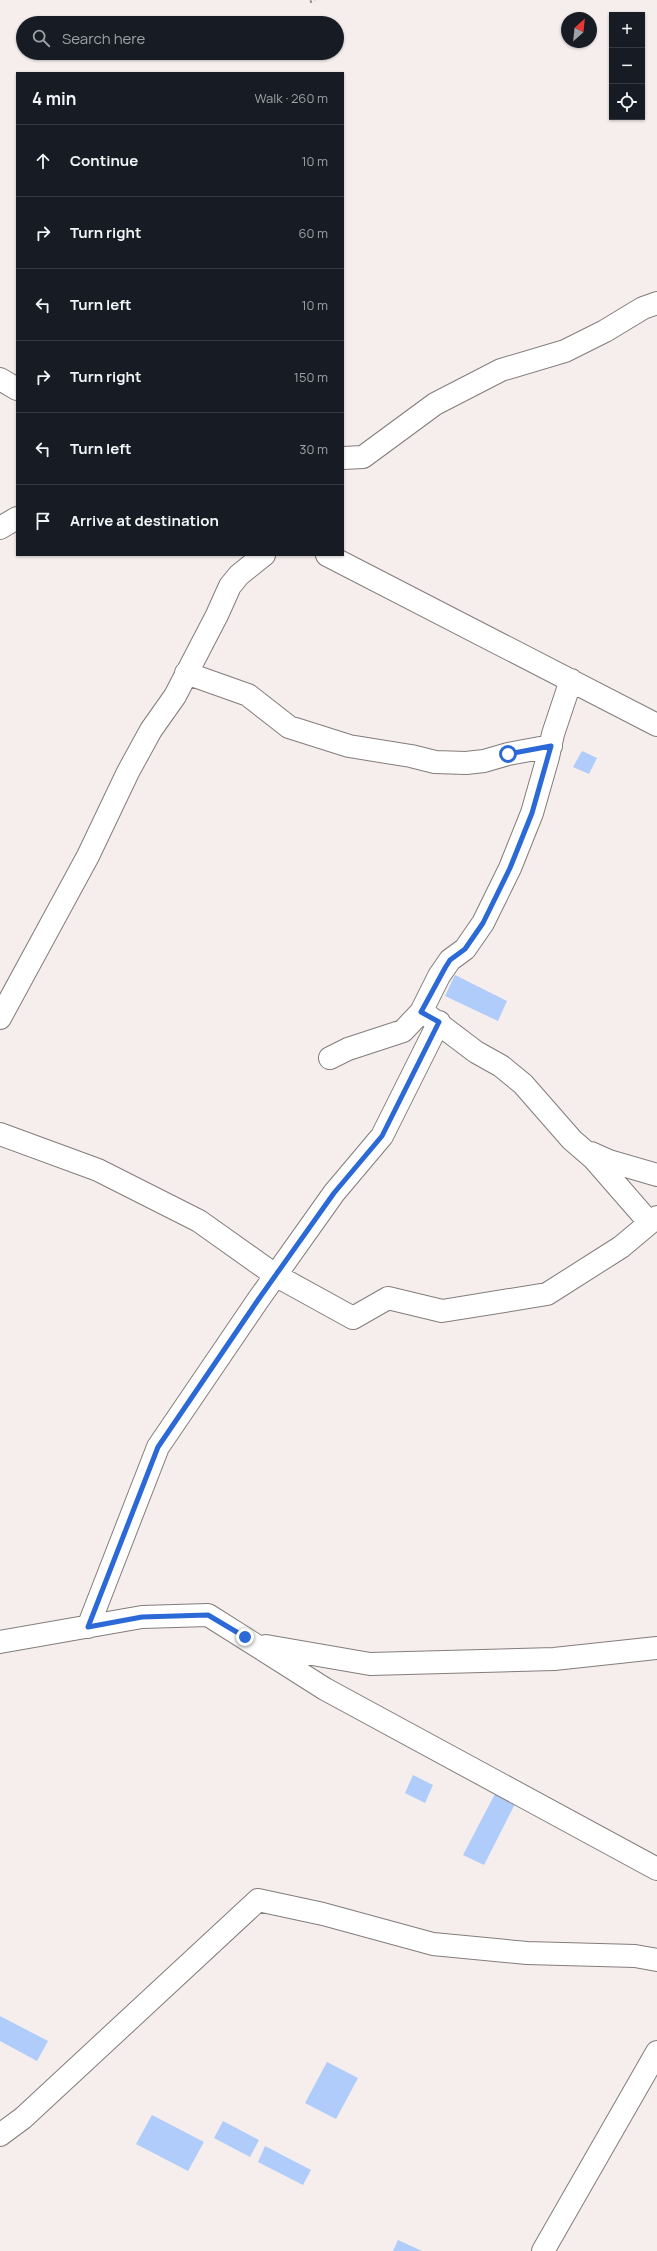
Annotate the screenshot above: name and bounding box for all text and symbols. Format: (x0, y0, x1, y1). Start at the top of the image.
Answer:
north arrow (561, 12, 597, 48)
map controls (609, 12, 645, 120)
button: + (609, 12, 645, 48)
search box (16, 16, 344, 60)
icon: search (30, 27, 52, 49)
text: Search here (62, 28, 145, 49)
button: − (609, 48, 645, 84)
button: locate (609, 84, 645, 120)
text: 4 min (32, 87, 76, 110)
text: Walk · 260 m (255, 89, 328, 107)
icon: ahead (32, 150, 54, 172)
text: Continue (70, 150, 138, 171)
text: 10 m (301, 152, 328, 170)
icon: right (32, 222, 54, 244)
text: Turn right (70, 222, 141, 243)
text: 60 m (298, 224, 328, 242)
icon: left (32, 294, 54, 316)
text: Turn left (70, 294, 132, 315)
text: 10 m (301, 296, 328, 314)
icon: right (32, 366, 54, 388)
text: Turn right (70, 366, 141, 387)
text: 150 m (294, 368, 328, 386)
icon: left (32, 438, 54, 460)
text: Turn left (70, 438, 132, 459)
text: 30 m (299, 440, 328, 458)
icon: arrive (32, 510, 54, 532)
text: Arrive at destination (70, 510, 219, 531)
route start (499, 745, 517, 763)
route end (236, 1628, 254, 1646)

